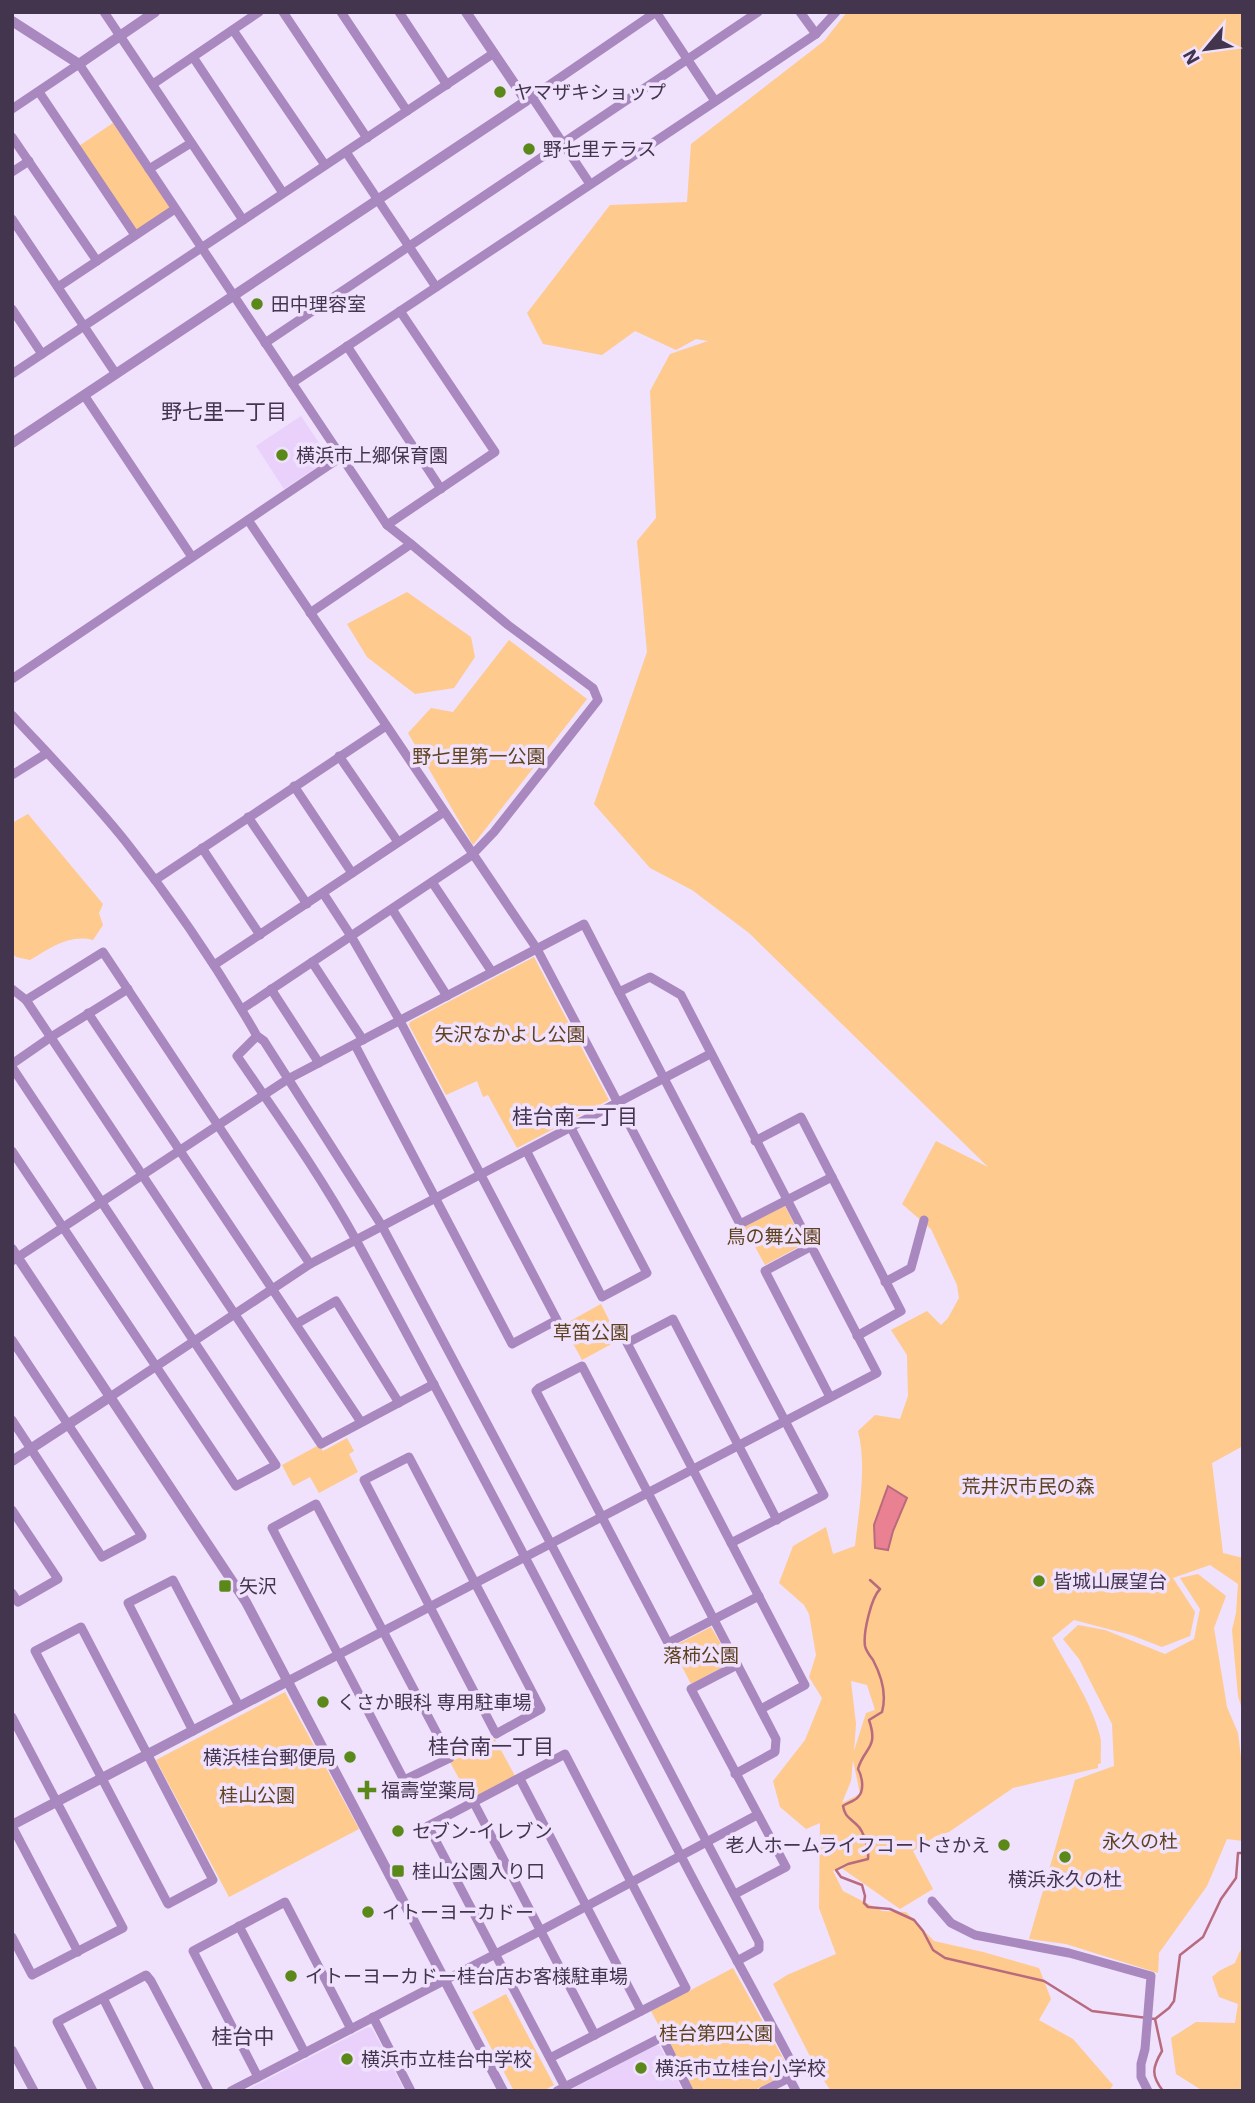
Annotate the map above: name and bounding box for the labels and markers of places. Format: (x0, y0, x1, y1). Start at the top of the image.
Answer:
place label: ヤマザキショップ (514, 80, 666, 104)
marker: ヤマザキショップ (492, 84, 508, 100)
place label: 野七里テラス (543, 137, 657, 161)
marker: 野七里テラス (521, 141, 537, 157)
place label: 田中理容室 (271, 292, 366, 316)
marker: 田中理容室 (249, 296, 265, 312)
place label: 横浜市上郷保育園 (296, 443, 448, 467)
marker: 横浜市上郷保育園 (274, 447, 290, 463)
place label: 皆城山展望台 (1053, 1569, 1167, 1593)
marker: 皆城山展望台 (1031, 1573, 1047, 1589)
place label: 矢沢 (239, 1574, 277, 1598)
marker: 矢沢 (217, 1578, 233, 1594)
place label: くさか眼科 専用駐車場 (337, 1690, 532, 1714)
marker: くさか眼科 専用駐車場 (315, 1694, 331, 1710)
place label: 横浜桂台郵便局 (203, 1745, 336, 1769)
marker: 横浜桂台郵便局 (342, 1749, 358, 1765)
place label: 福壽堂薬局 (381, 1778, 476, 1802)
marker: 福壽堂薬局 (359, 1782, 375, 1798)
place label: セブン-イレブン (412, 1819, 553, 1843)
marker: セブン-イレブン (390, 1823, 406, 1839)
place label: 老人ホームライフコートさかえ (726, 1833, 990, 1857)
marker: 老人ホームライフコートさかえ (996, 1837, 1012, 1853)
marker: 横浜永久の杜 (1057, 1849, 1073, 1865)
place label: 桂山公園入り口 (412, 1859, 545, 1883)
marker: 桂山公園入り口 (390, 1863, 406, 1879)
place label: 横浜永久の杜 (1008, 1867, 1122, 1891)
place label: イトーヨーカドー (382, 1900, 534, 1924)
marker: イトーヨーカドー (360, 1904, 376, 1920)
place label: イトーヨーカドー桂台店お客様駐車場 (305, 1964, 628, 1988)
marker: イトーヨーカドー桂台店お客様駐車場 (283, 1968, 299, 1984)
place label: 横浜市立桂台中学校 (361, 2047, 532, 2071)
marker: 横浜市立桂台中学校 (339, 2051, 355, 2067)
place label: 横浜市立桂台小学校 (655, 2056, 826, 2080)
marker: 横浜市立桂台小学校 (633, 2060, 649, 2076)

